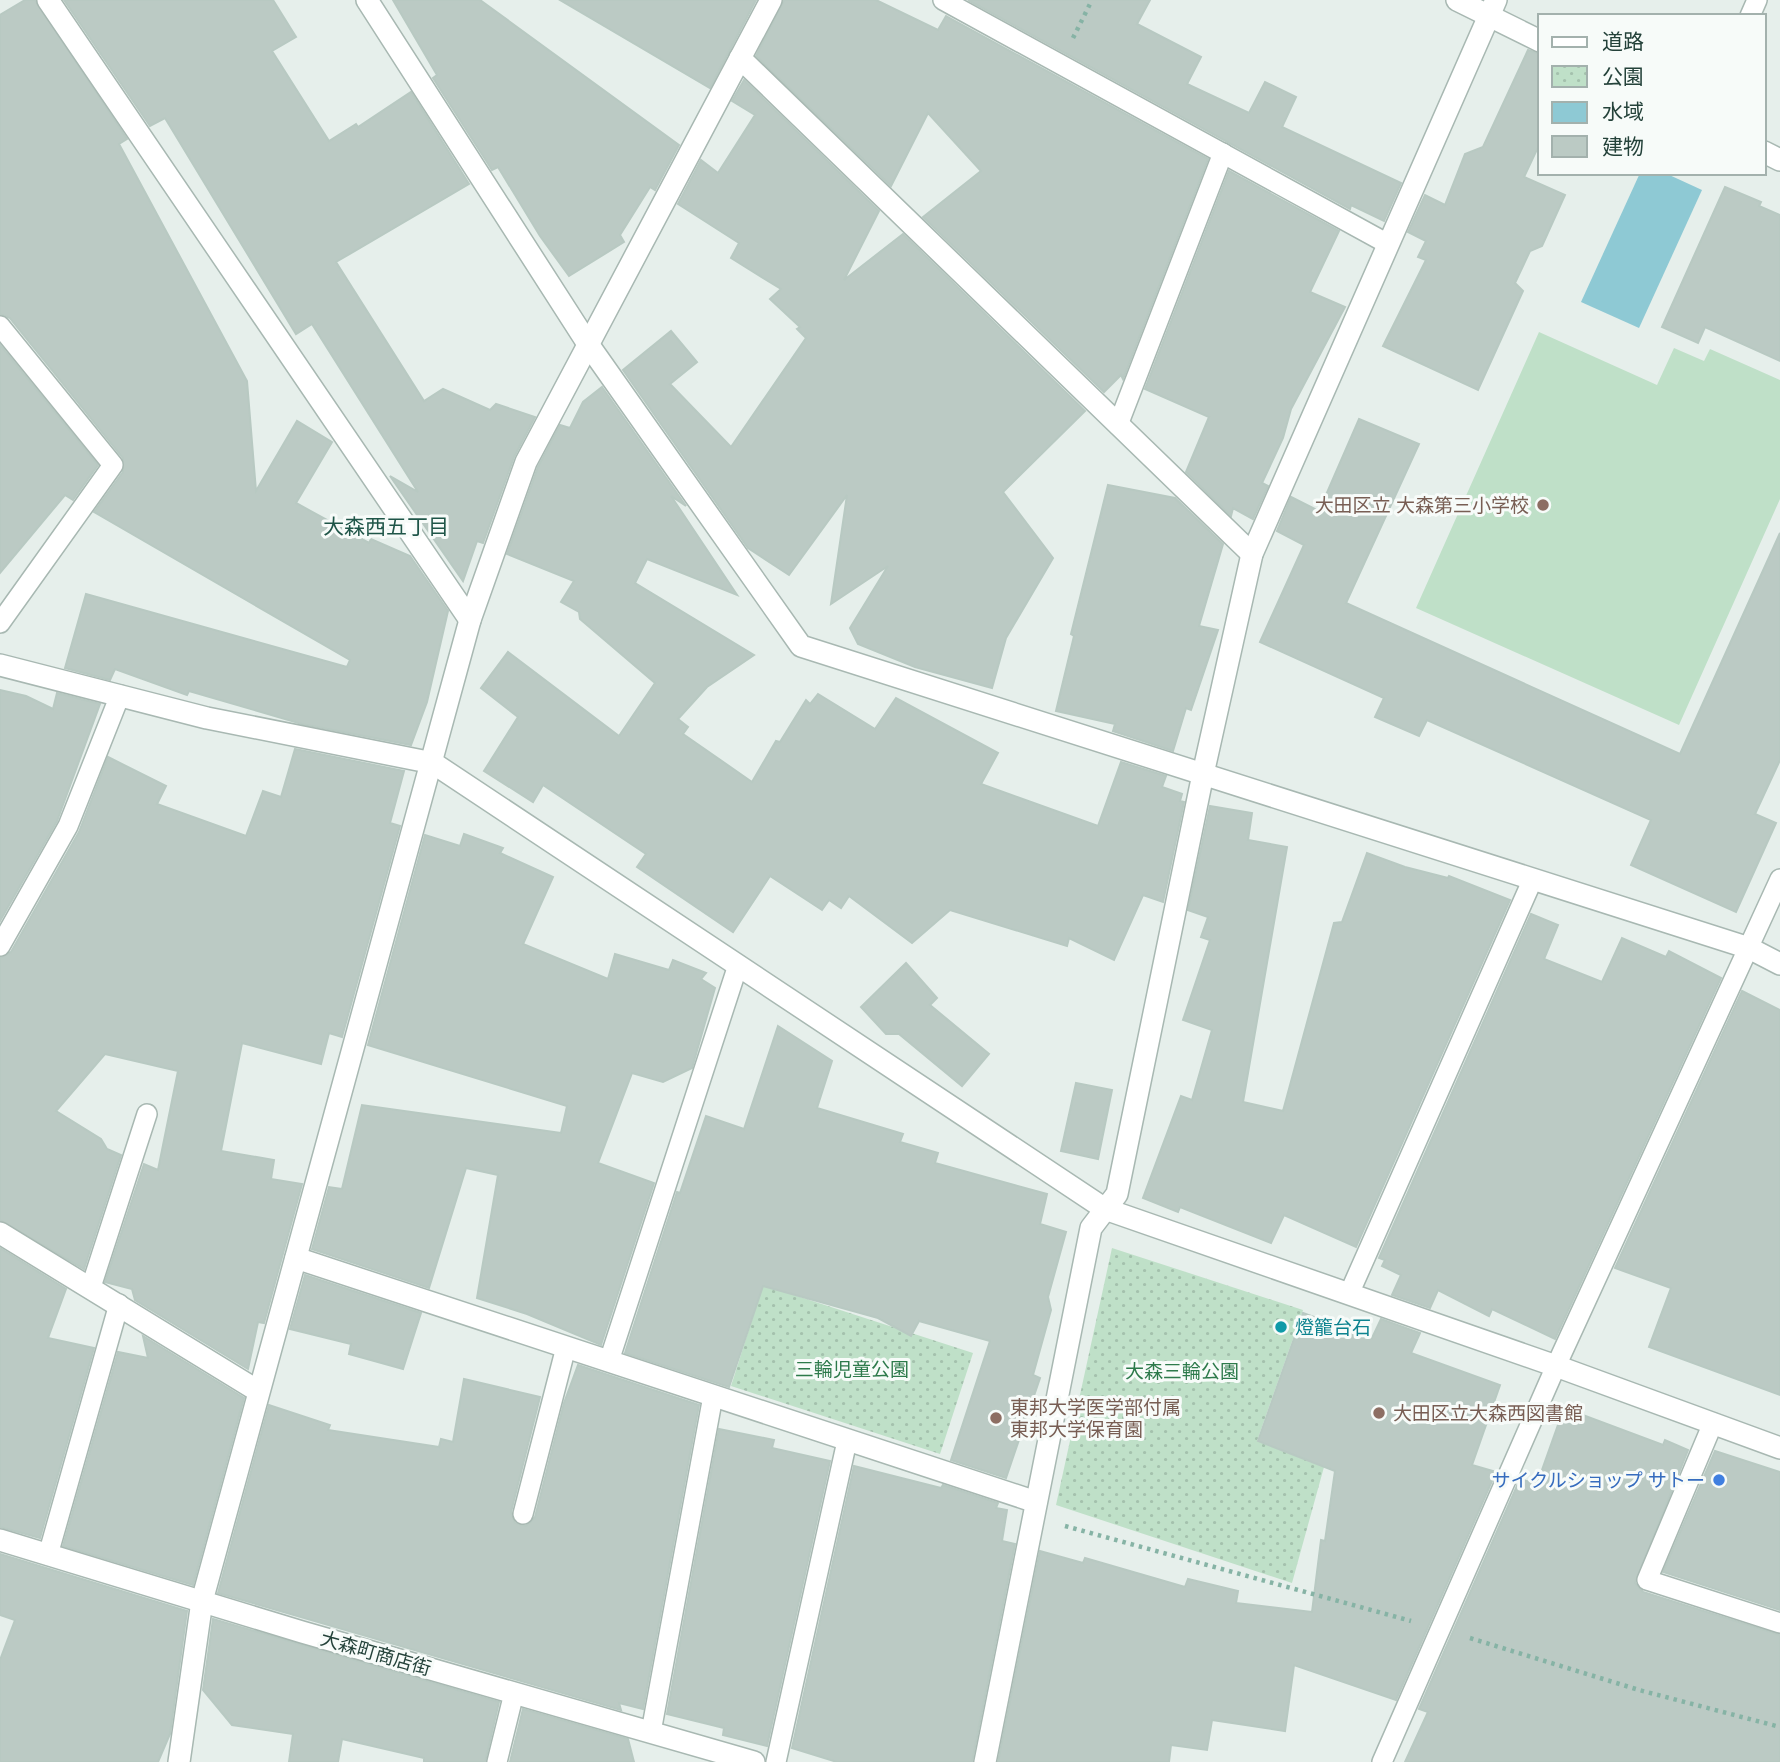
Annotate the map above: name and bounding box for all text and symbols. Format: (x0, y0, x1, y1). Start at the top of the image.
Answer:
legend (1538, 14, 1766, 175)
text: 道路 (1602, 30, 1644, 53)
text: 公園 (1602, 65, 1644, 88)
text: 水域 (1602, 100, 1644, 123)
text: 建物 (1602, 135, 1644, 158)
place label: 大田区立 大森第三小学校 (1315, 495, 1529, 516)
marker: 大田区立 大森第三小学校 (1535, 497, 1551, 513)
district label: 大森西五丁目 (323, 515, 449, 538)
place label: 燈籠台石 (1295, 1317, 1371, 1338)
marker: 燈籠台石 (1273, 1319, 1289, 1335)
park label: 三輪児童公園 (795, 1359, 909, 1380)
park label: 大森三輪公園 (1125, 1361, 1239, 1382)
place label: 東邦大学医学部付属 東邦大学保育園 (1010, 1397, 1181, 1440)
place label: 大田区立大森西図書館 (1393, 1403, 1583, 1424)
marker: 大田区立大森西図書館 (1371, 1405, 1387, 1421)
marker: 東邦大学医学部付属 東邦大学保育園 (988, 1410, 1004, 1426)
place label: サイクルショップ サトー (1492, 1470, 1705, 1491)
marker: サイクルショップ サトー (1711, 1472, 1727, 1488)
street label: 大森町商店街 (318, 1628, 434, 1679)

